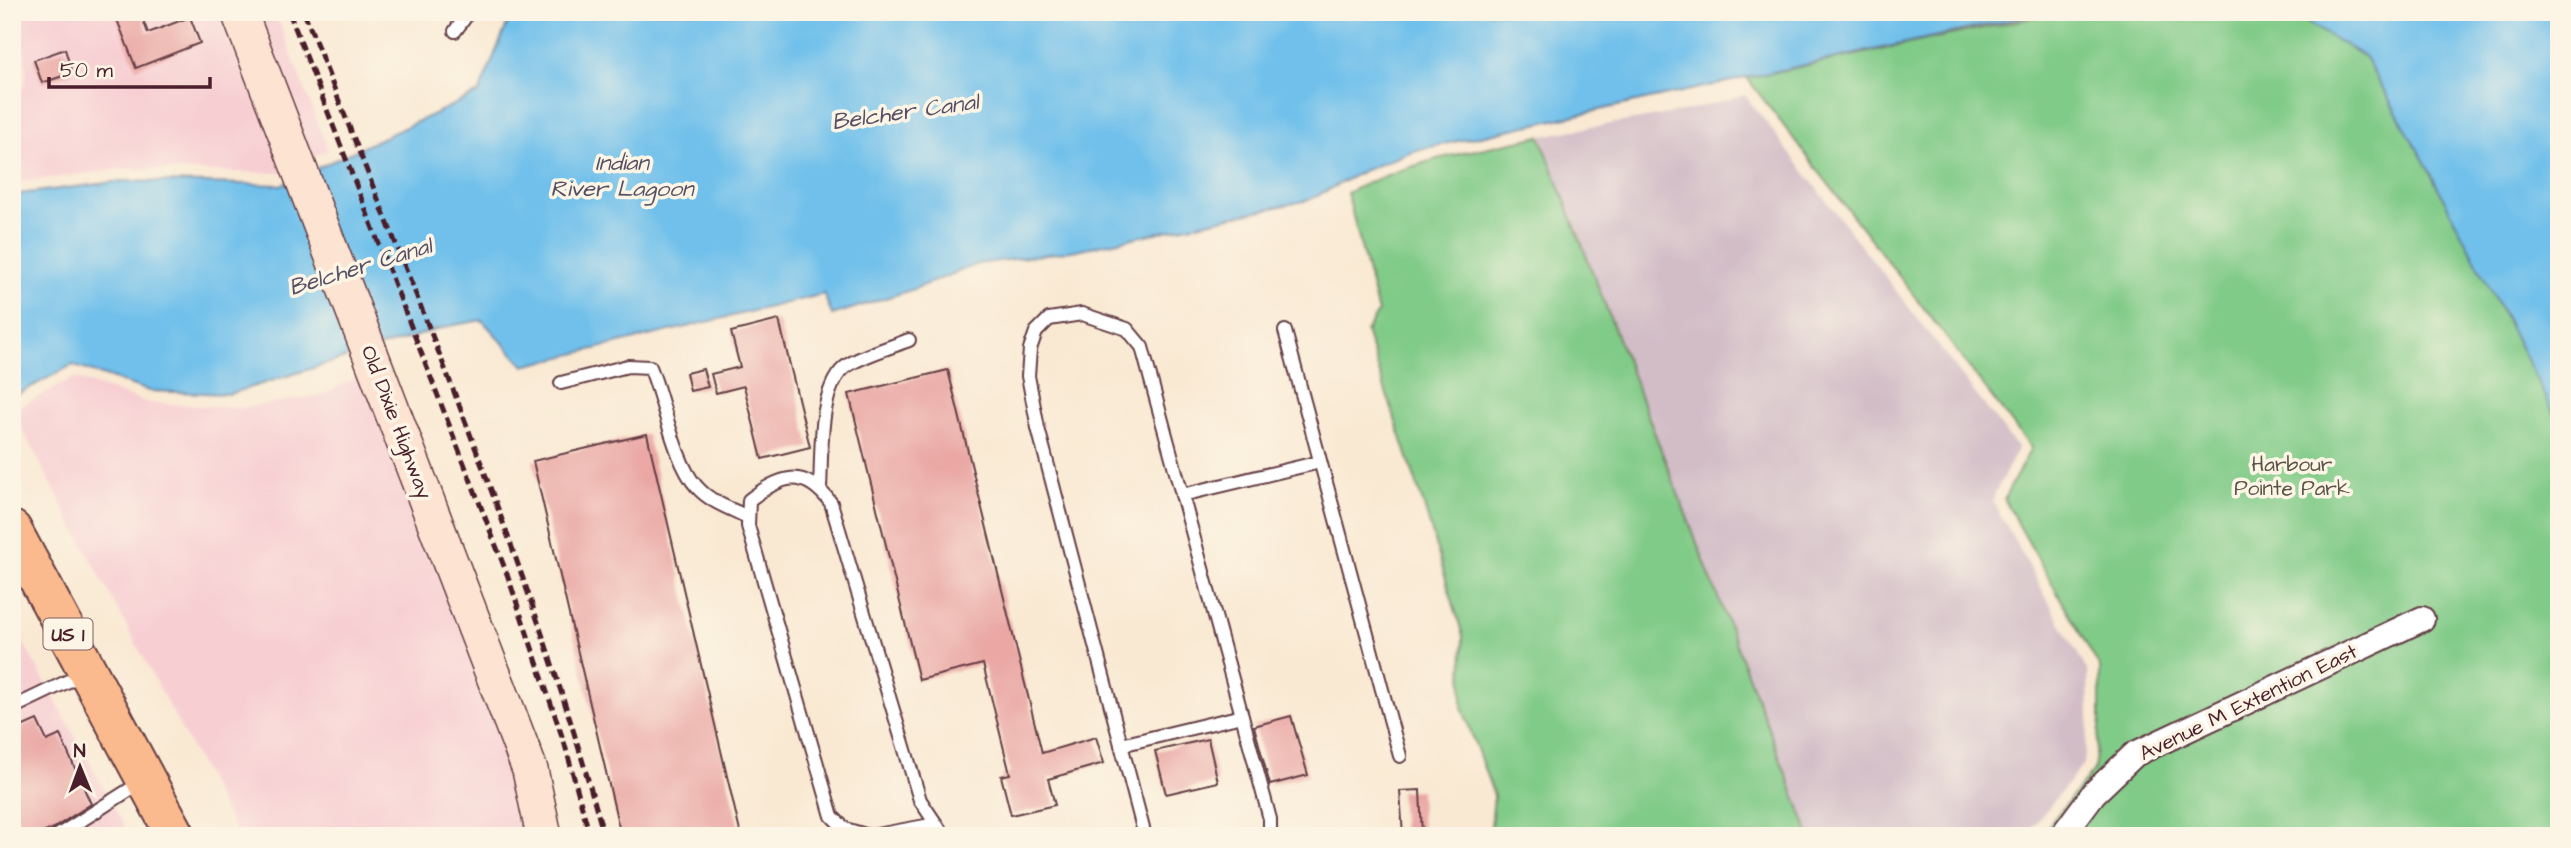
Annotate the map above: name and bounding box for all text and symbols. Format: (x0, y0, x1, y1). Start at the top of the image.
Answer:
scale bar (49, 46, 210, 90)
text: 50 m (60, 56, 114, 85)
water label: Belcher Canal (830, 85, 984, 138)
water label: Indian River Lagoon (550, 147, 696, 206)
water label: Belcher Canal (285, 229, 439, 304)
street label: Old Dixie Highway (352, 341, 439, 504)
park label: Harbour Pointe Park (2234, 450, 2350, 503)
road number: US 1 (43, 618, 92, 650)
street label: Avenue M Extention East (2134, 637, 2363, 768)
north arrow (46, 732, 116, 802)
text: N (74, 738, 86, 765)

